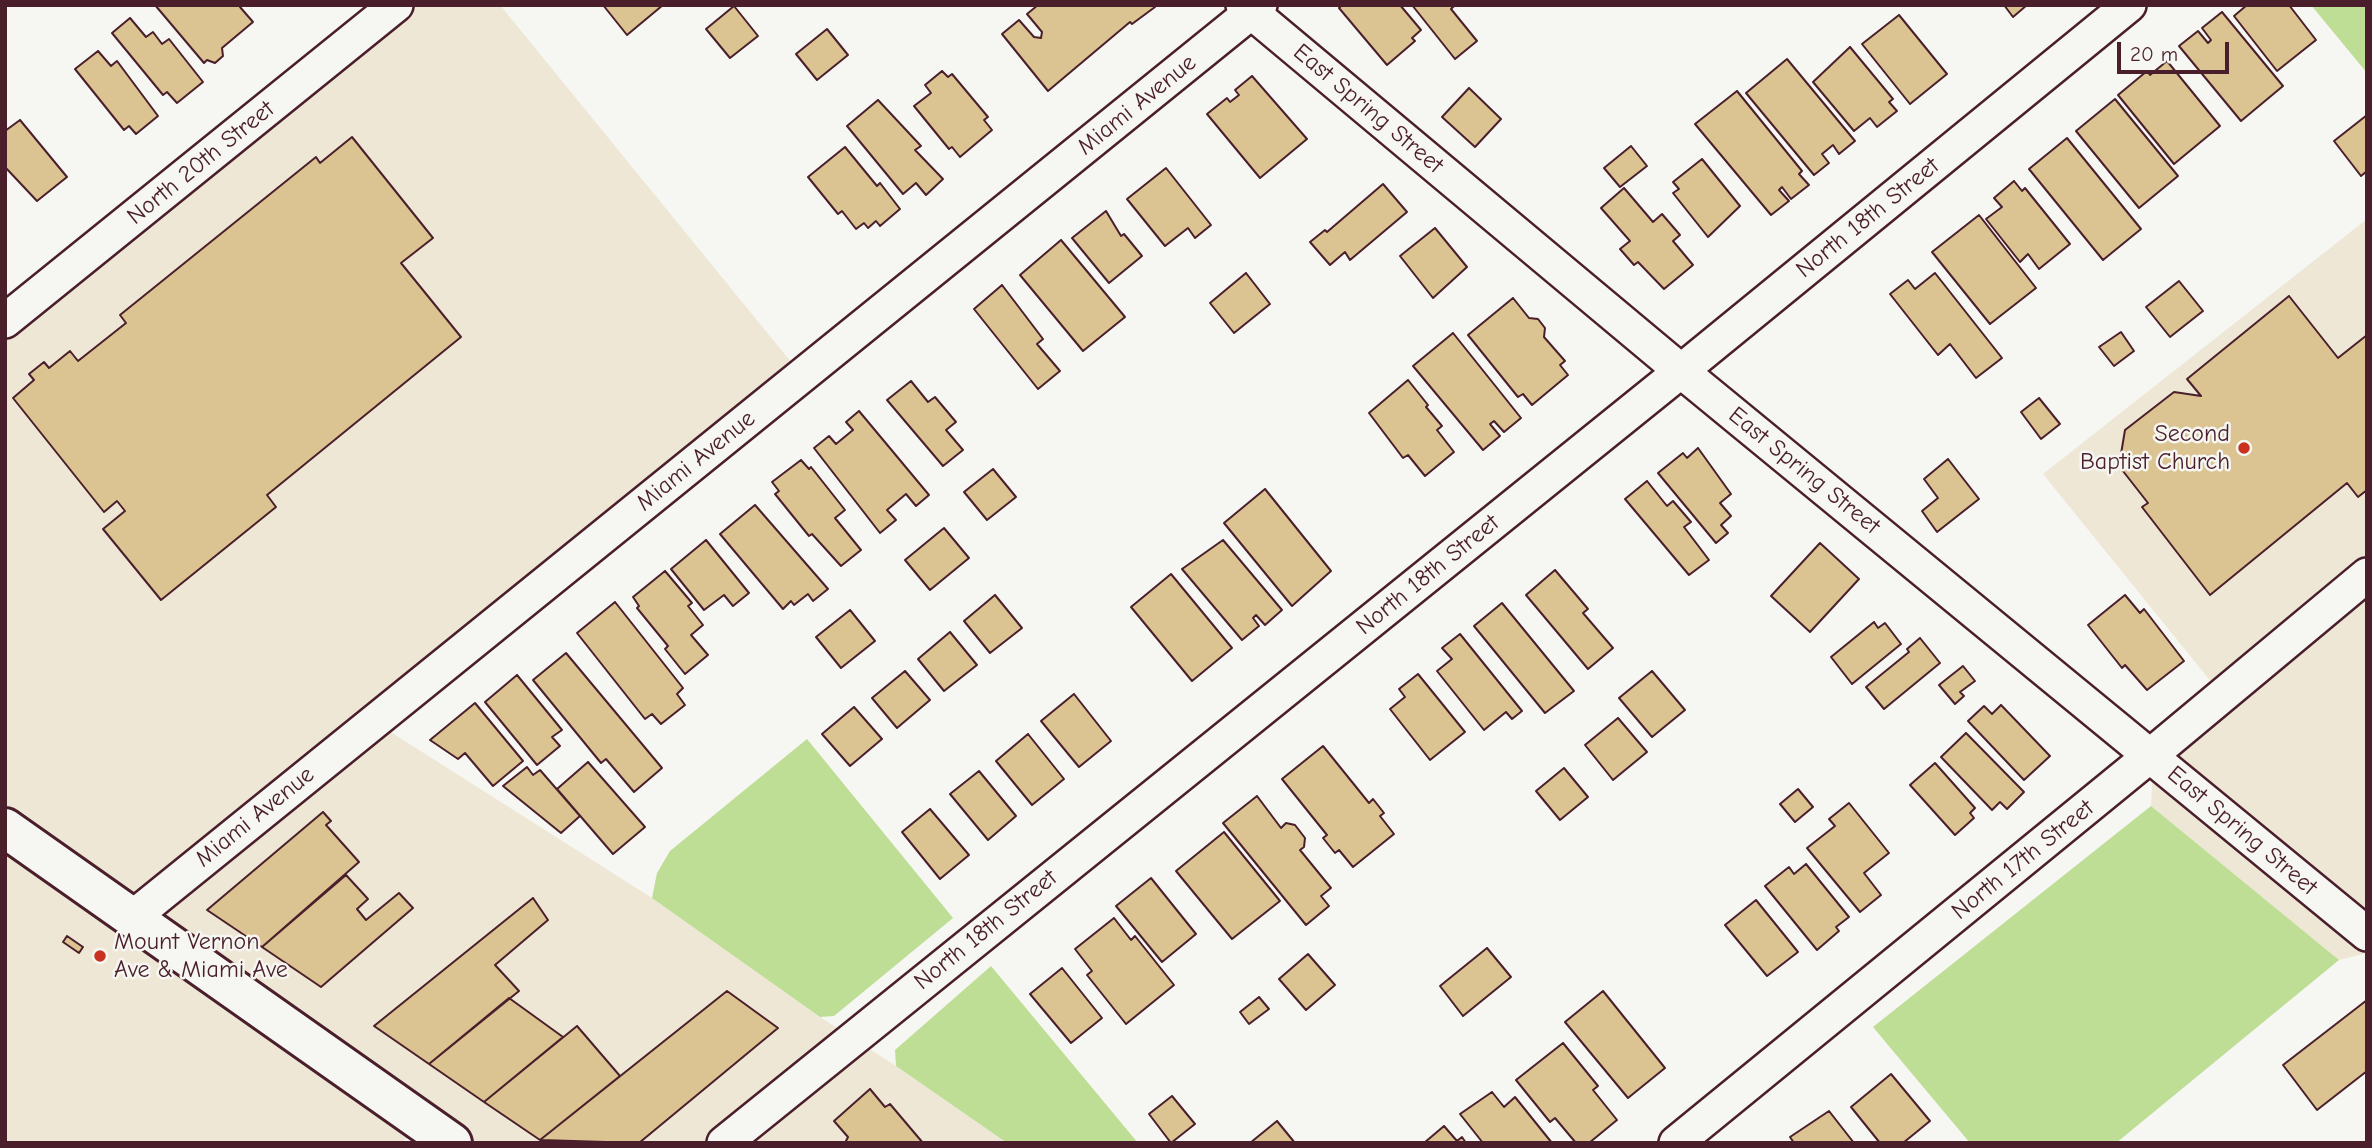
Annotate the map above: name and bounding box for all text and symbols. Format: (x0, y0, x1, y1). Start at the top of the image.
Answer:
scale bar (2120, 28, 2232, 72)
street label: East Spring Street (1287, 38, 1449, 180)
text: 20 m (2130, 42, 2178, 66)
street label: Miami Avenue (1072, 48, 1202, 162)
street label: North 20th Street (122, 95, 280, 231)
street label: North 18th Street (1791, 152, 1945, 284)
street label: East Spring Street (1722, 401, 1886, 541)
street label: Miami Avenue (631, 404, 761, 518)
place label: Second Baptist Church (2080, 420, 2230, 476)
marker: Second Baptist Church (2236, 440, 2252, 456)
street label: North 18th Street (1351, 509, 1505, 641)
street label: Miami Avenue (190, 760, 320, 874)
street label: East Spring Street (2161, 760, 2323, 902)
street label: North 17th Street (1946, 794, 2100, 926)
street label: North 18th Street (909, 864, 1063, 996)
place label: Mount Vernon Ave & Miami Ave (114, 928, 288, 984)
marker: Mount Vernon Ave & Miami Ave (92, 948, 108, 964)

